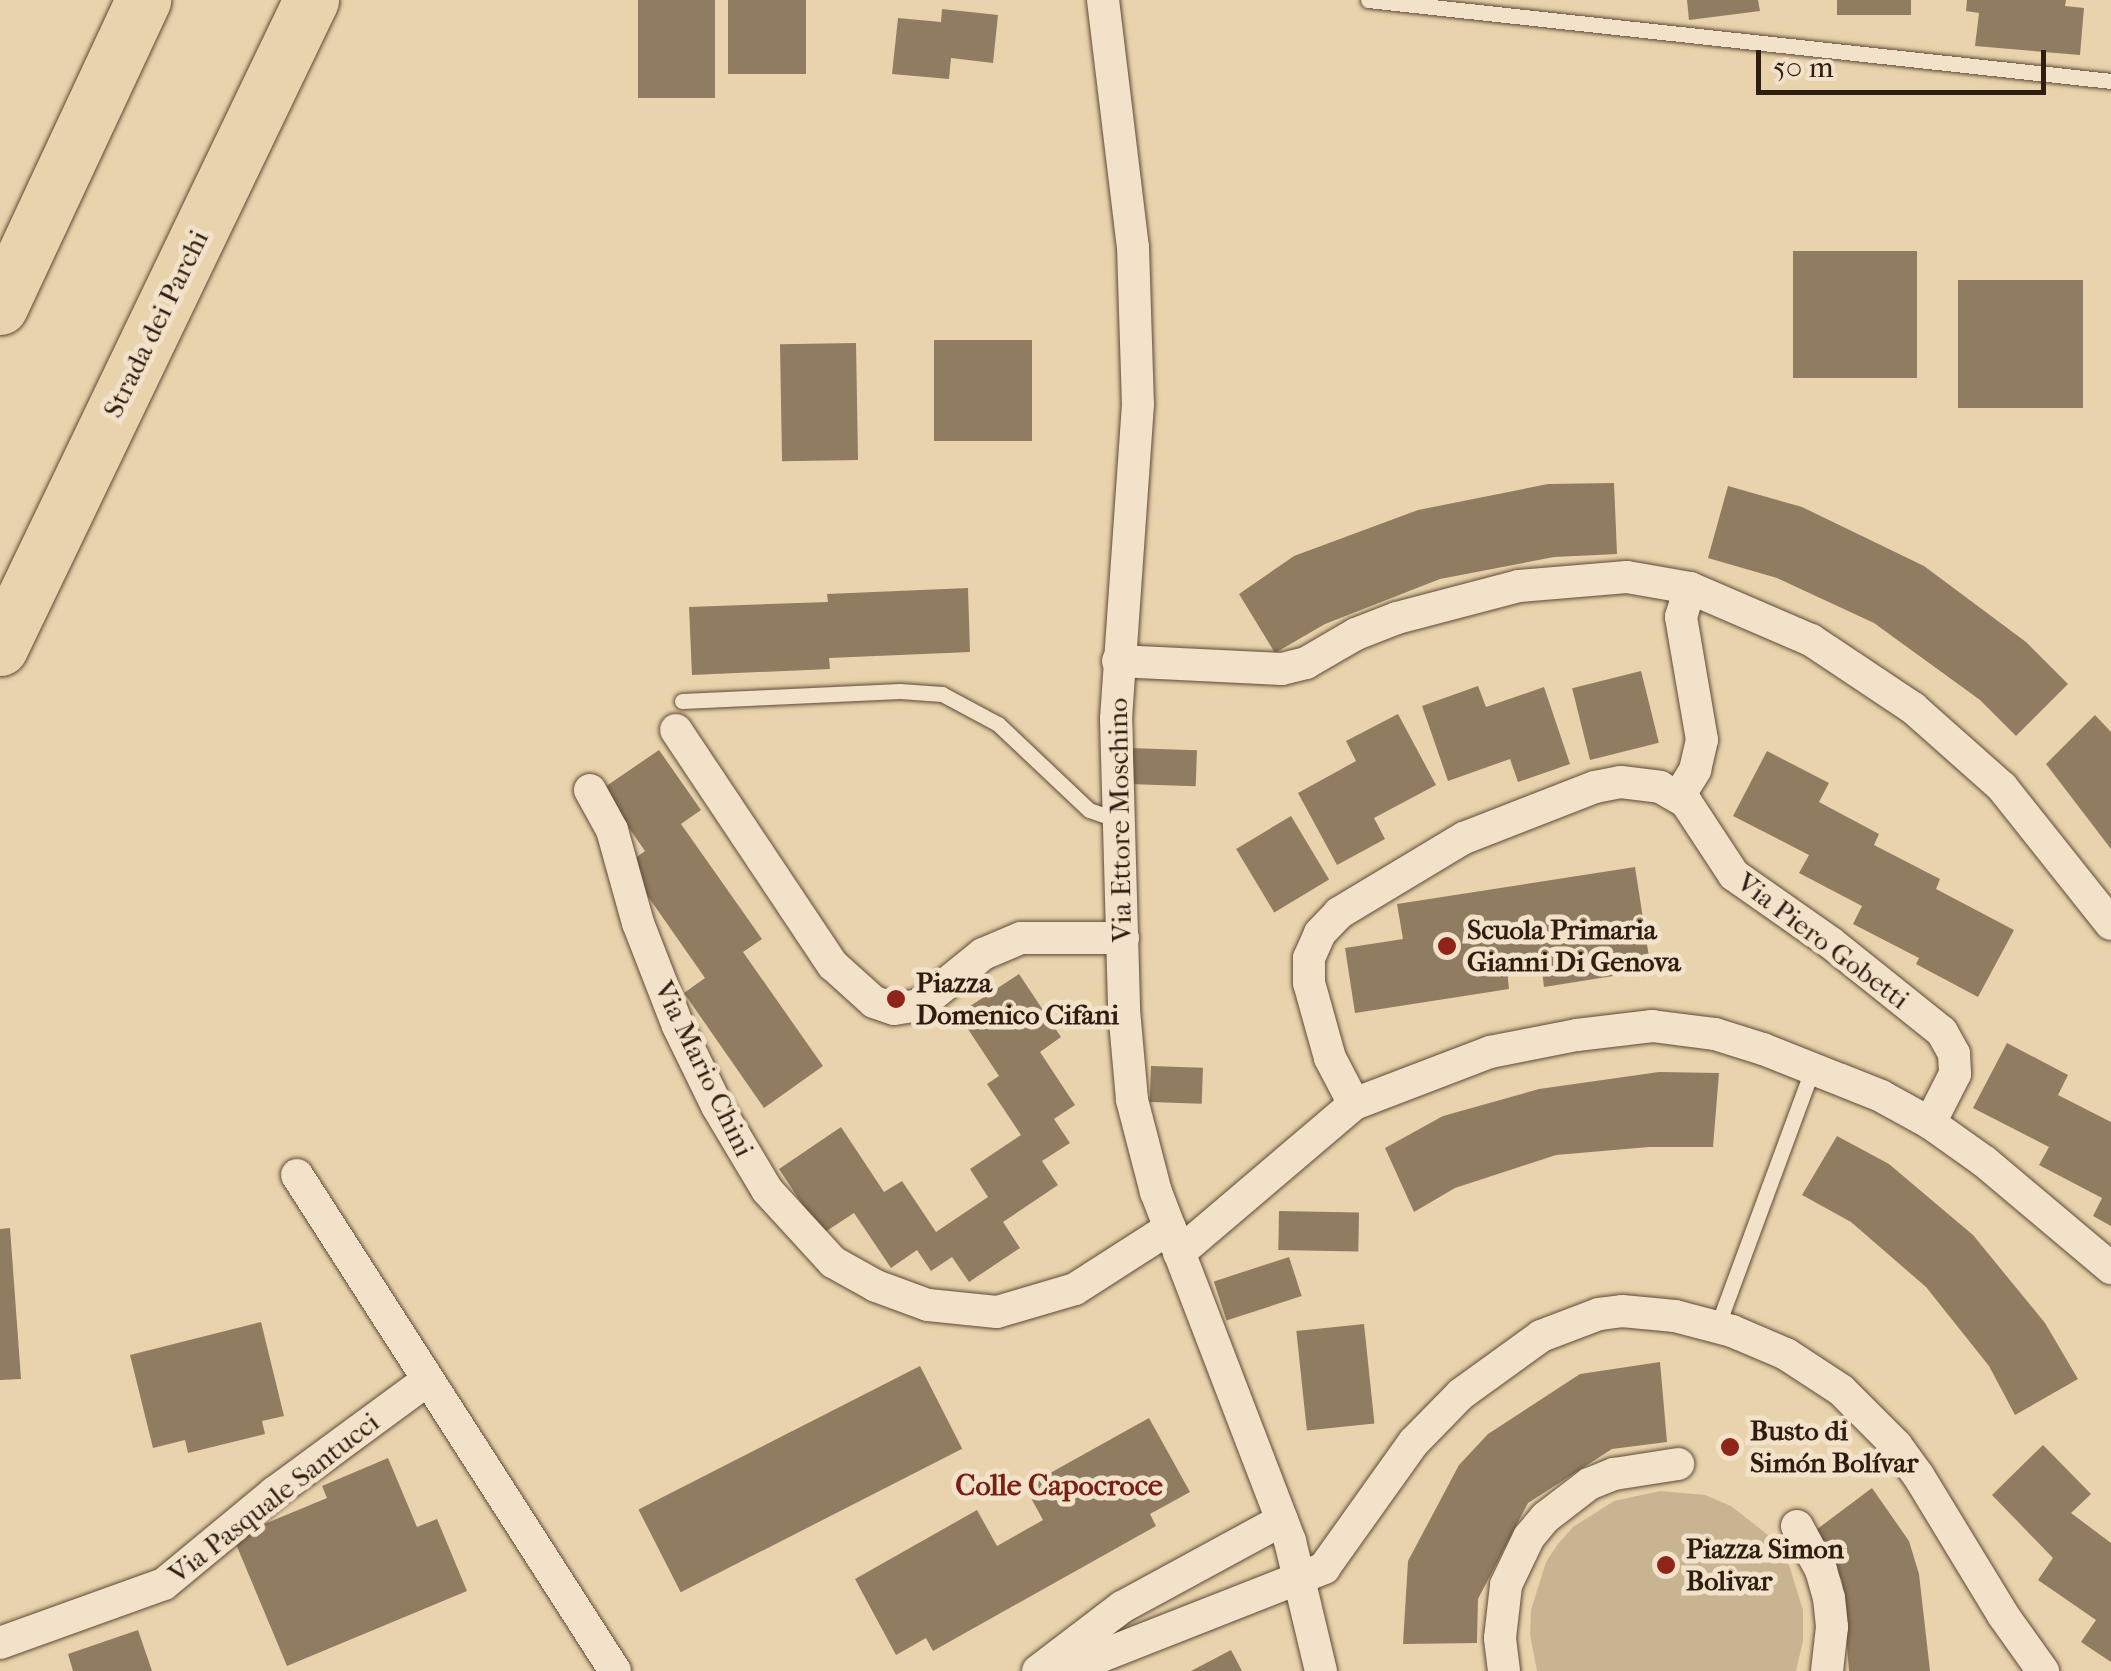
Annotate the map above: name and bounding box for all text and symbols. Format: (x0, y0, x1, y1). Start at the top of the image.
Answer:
scale bar (1761, 30, 2051, 92)
text: 50 m (1773, 50, 1834, 85)
street label: Strada dei Parchi (96, 225, 216, 423)
street label: Via Ettore Moschino (1101, 698, 1139, 942)
street label: Via Piero Gobetti (1730, 865, 1916, 1017)
place label: Scuola Primaria Gianni Di Genova (1467, 913, 1681, 979)
marker: Scuola Primaria Gianni Di Genova (1436, 935, 1458, 957)
place label: Piazza Domenico Cifani (916, 966, 1119, 1032)
street label: Via Mario Chini (647, 976, 761, 1162)
marker: Piazza Domenico Cifani (885, 988, 907, 1010)
street label: Via Pasquale Santucci (162, 1405, 386, 1591)
place label: Busto di Simón Bolívar (1750, 1414, 1918, 1480)
marker: Busto di Simón Bolívar (1719, 1436, 1741, 1458)
district label: Colle Capocroce (955, 1468, 1163, 1504)
place label: Piazza Simon Bolivar (1686, 1532, 1844, 1598)
marker: Piazza Simon Bolivar (1655, 1554, 1677, 1576)

